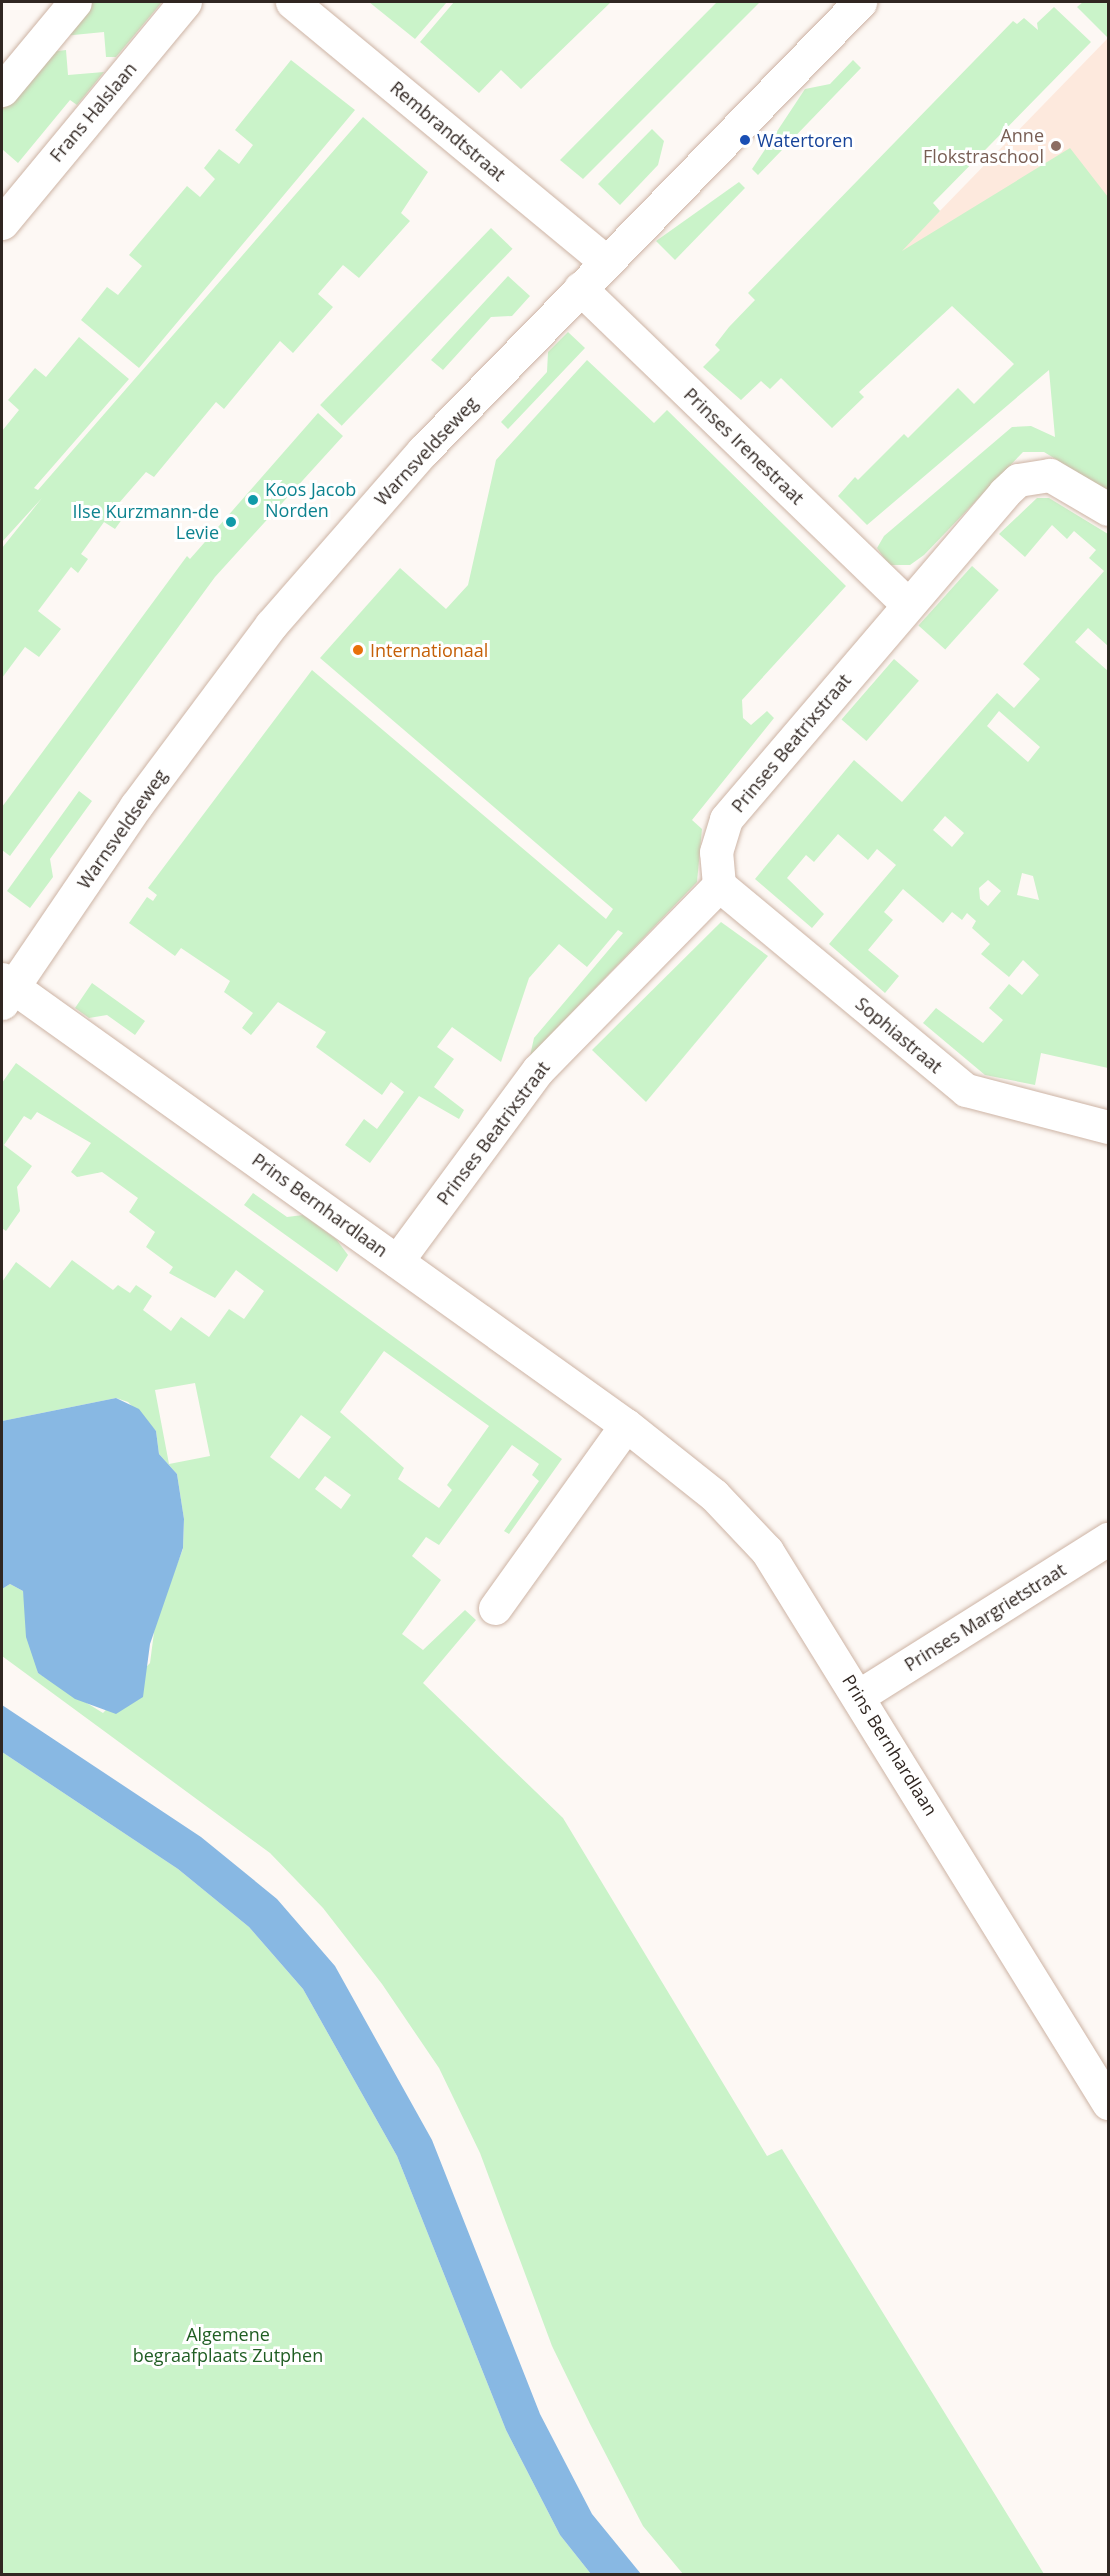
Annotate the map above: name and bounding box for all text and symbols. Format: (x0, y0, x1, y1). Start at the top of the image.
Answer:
street label: Frans Halslaan (45, 58, 141, 166)
street label: Rembrandtstraat (386, 77, 510, 185)
place label: Anne Flokstraschool (923, 125, 1044, 168)
place label: Watertoren (757, 129, 853, 151)
marker: Watertoren (738, 133, 752, 147)
marker: Anne Flokstraschool (1049, 139, 1063, 153)
street label: Prinses Irenestraat (680, 383, 808, 509)
street label: Warnsveldseweg (370, 392, 482, 510)
place label: Koos Jacob Norden (265, 479, 356, 522)
marker: Koos Jacob Norden (246, 493, 260, 507)
place label: Ilse Kurzmann-de Levie (73, 501, 219, 544)
marker: Ilse Kurzmann-de Levie (224, 515, 238, 529)
place label: Internationaal (370, 639, 488, 661)
marker: Internationaal (351, 643, 365, 657)
street label: Prinses Beatrixstraat (727, 669, 855, 817)
street label: Warnsveldseweg (73, 765, 171, 893)
street label: Sophiastraat (851, 993, 947, 1077)
street label: Prinses Beatrixstraat (432, 1057, 554, 1209)
street label: Prins Bernhardlaan (248, 1149, 392, 1261)
street label: Prinses Margrietstraat (900, 1558, 1070, 1676)
street label: Prins Bernhardlaan (838, 1671, 942, 1819)
park label: Algemene begraafplaats Zutphen (133, 2324, 323, 2366)

